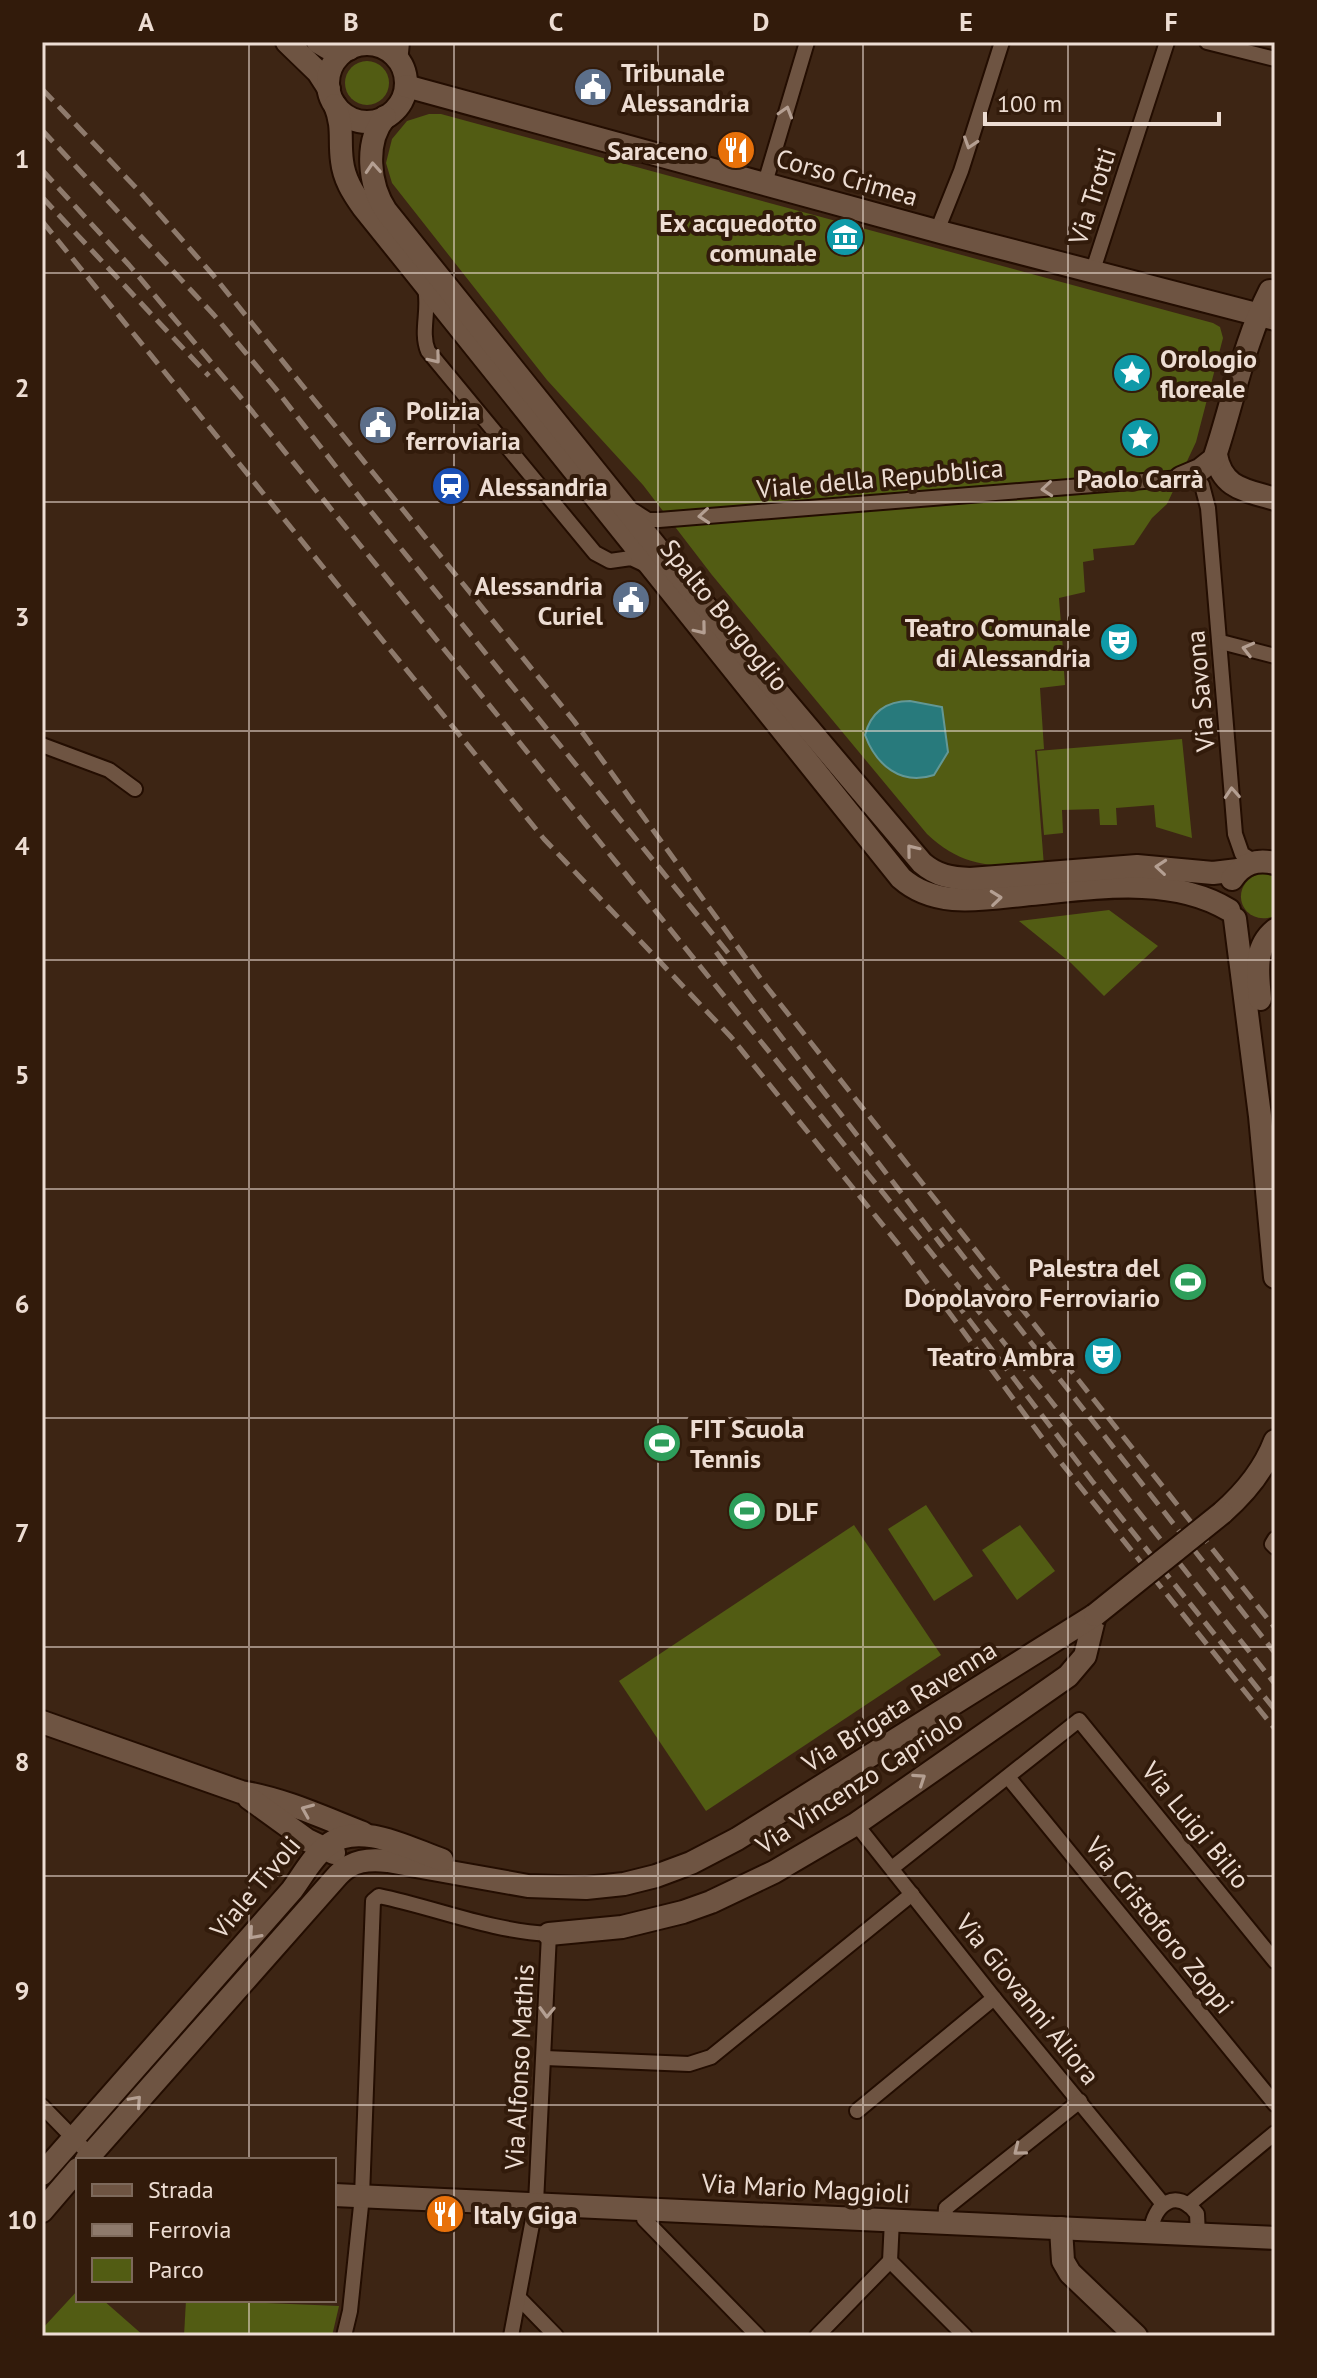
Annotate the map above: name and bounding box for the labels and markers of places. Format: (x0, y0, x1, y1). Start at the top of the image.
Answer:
place label: Tribunale Alessandria (621, 56, 750, 119)
public building icon: Tribunale Alessandria (572, 66, 614, 108)
restaurant icon: Saraceno (715, 129, 757, 171)
place label: Saraceno (607, 134, 708, 167)
place label: Ex acquedotto comunale (659, 206, 817, 269)
museum icon: Ex acquedotto comunale (824, 216, 866, 258)
place label: Orologio floreale (1160, 342, 1257, 405)
place icon: Orologio floreale (1111, 352, 1153, 394)
place label: Polizia ferroviaria (406, 394, 521, 457)
public building icon: Polizia ferroviaria (357, 404, 399, 446)
place icon: Paolo Carrà (1119, 417, 1161, 459)
place label: Paolo Carrà (1076, 462, 1204, 495)
station icon: Alessandria (430, 465, 472, 507)
place label: Alessandria (479, 470, 608, 503)
place label: Alessandria Curiel (474, 569, 603, 632)
public building icon: Alessandria Curiel (610, 579, 652, 621)
place label: Teatro Comunale di Alessandria (905, 611, 1091, 674)
theatre icon: Teatro Comunale di Alessandria (1098, 621, 1140, 663)
place label: Palestra del Dopolavoro Ferroviario (904, 1251, 1160, 1314)
sports icon: Palestra del Dopolavoro Ferroviario (1167, 1261, 1209, 1303)
theatre icon: Teatro Ambra (1082, 1335, 1124, 1377)
place label: Teatro Ambra (927, 1340, 1075, 1373)
place label: FIT Scuola Tennis (690, 1412, 804, 1475)
sports icon: FIT Scuola Tennis (641, 1422, 683, 1464)
sports icon: DLF (726, 1490, 768, 1532)
place label: DLF (775, 1495, 818, 1528)
restaurant icon: Italy Giga (424, 2193, 466, 2235)
place label: Italy Giga (473, 2198, 577, 2231)

